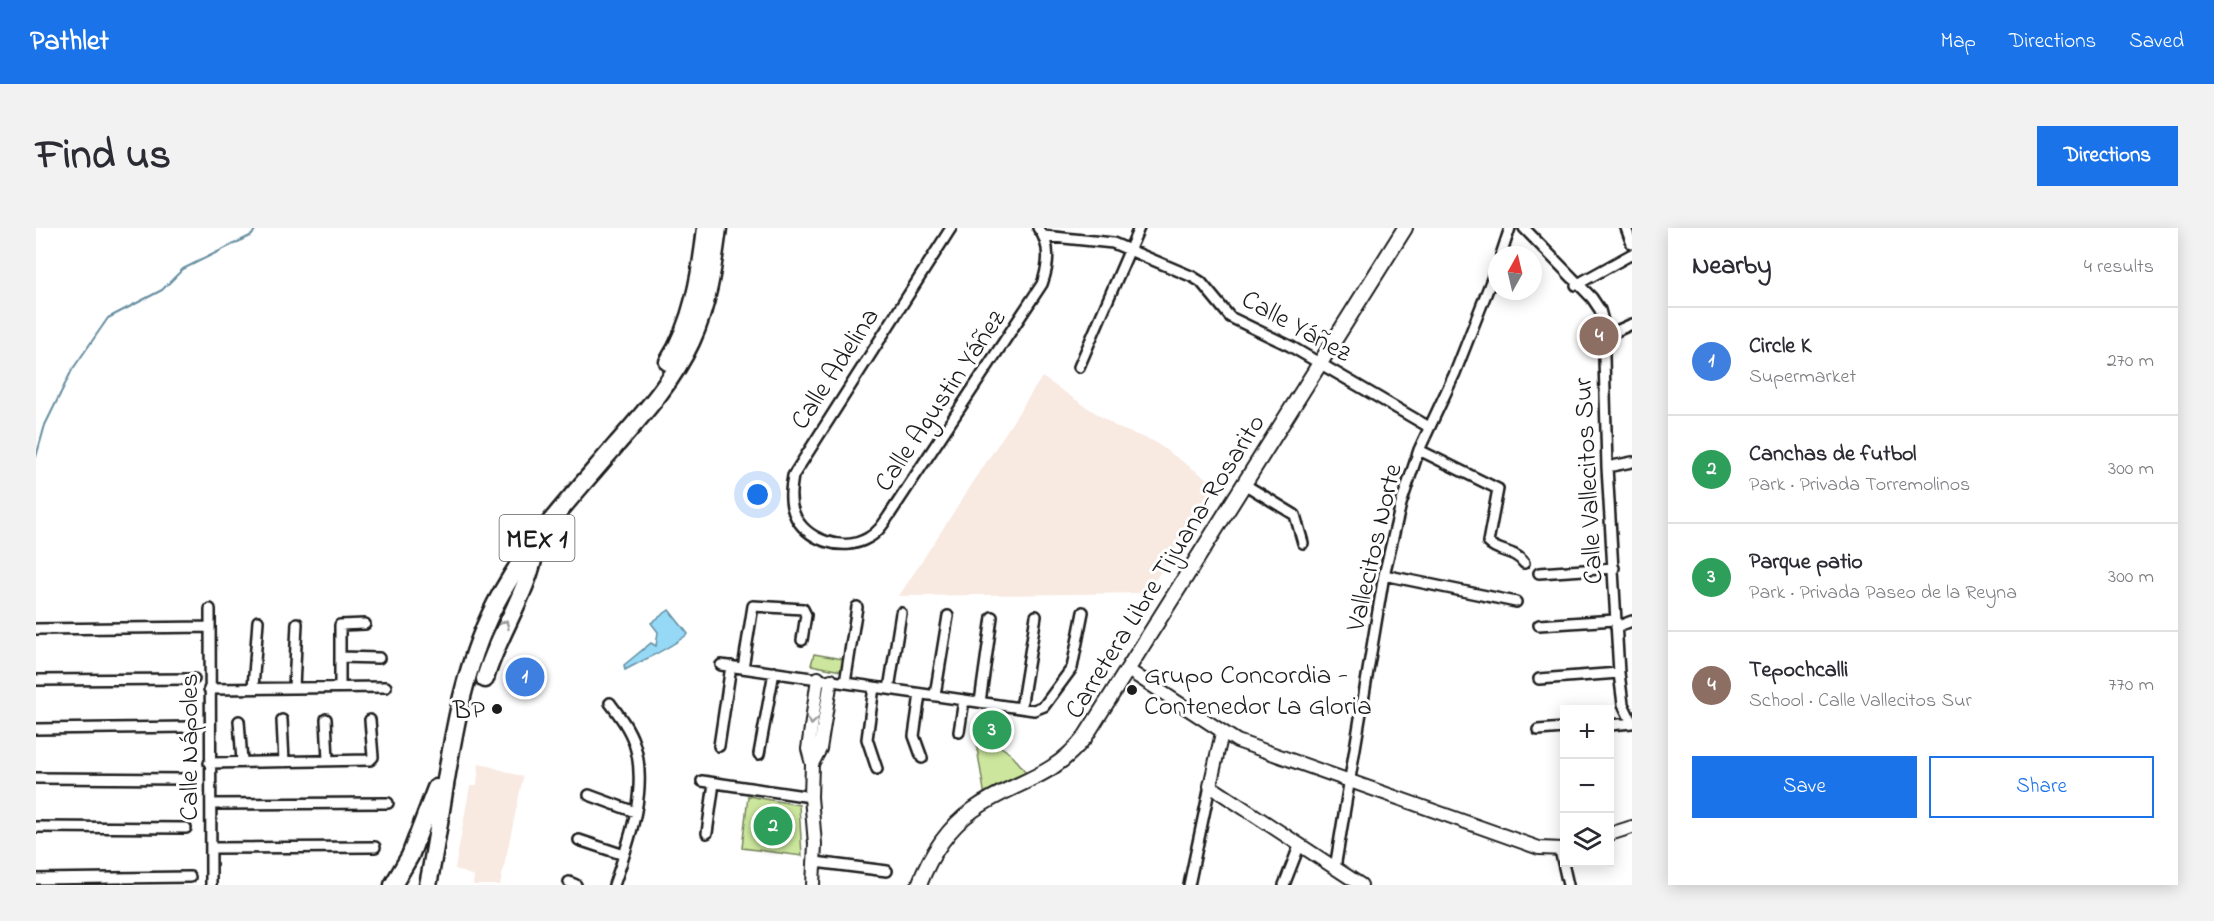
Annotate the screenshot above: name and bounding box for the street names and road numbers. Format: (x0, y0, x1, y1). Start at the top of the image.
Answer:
street label: Calle Yáñez (1234, 281, 1358, 374)
street label: Calle Adelina (782, 301, 890, 438)
street label: Calle Agustin Yáñez (866, 302, 1017, 500)
street label: Calle Vallecitos Sur (1565, 376, 1614, 585)
street label: Carretera Libre Tijuana-Rosarito (1056, 407, 1276, 727)
street label: Vallecitos Norte (1337, 459, 1414, 636)
road number: MEX 1 (500, 515, 574, 561)
street label: Calle Nápoles (171, 673, 210, 821)

